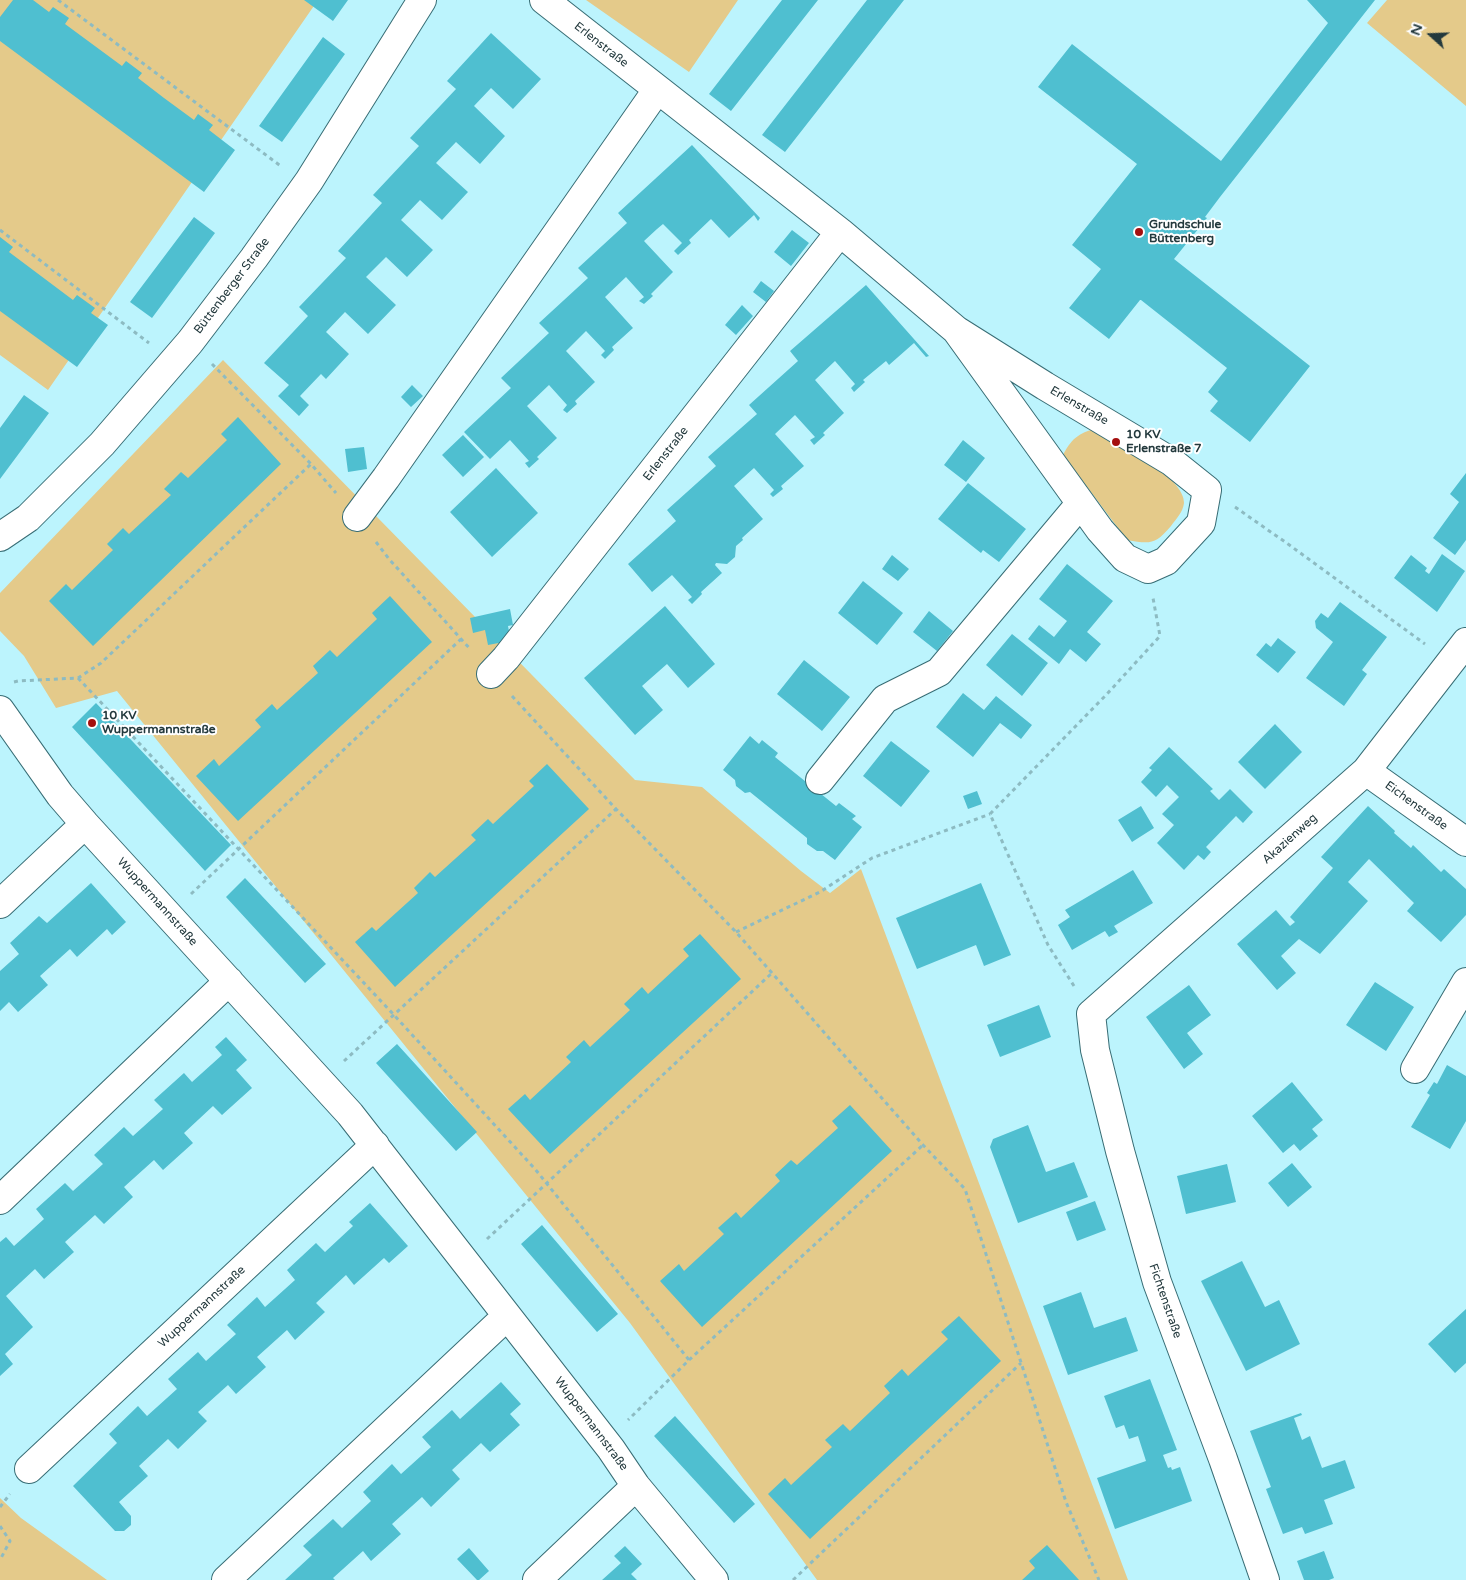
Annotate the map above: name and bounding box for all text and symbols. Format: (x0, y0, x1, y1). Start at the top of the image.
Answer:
north arrow (1406, 10, 1456, 60)
street label: Erlenstraße (571, 19, 631, 71)
text: N (1407, 22, 1426, 38)
place label: Grundschule Büttenberg (1149, 218, 1221, 246)
marker: Grundschule Büttenberg (1133, 226, 1145, 238)
street label: Büttenberger Straße (191, 235, 273, 337)
street label: Erlenstraße (1047, 384, 1111, 428)
street label: Erlenstraße (640, 424, 692, 484)
place label: 10 KV Erlenstraße 7 (1126, 428, 1202, 456)
marker: 10 KV Erlenstraße 7 (1110, 436, 1122, 448)
place label: 10 KV Wuppermannstraße (102, 709, 216, 737)
marker: 10 KV Wuppermannstraße (86, 717, 98, 729)
street label: Eichenstraße (1382, 778, 1450, 834)
street label: Akazienweg (1260, 811, 1320, 867)
street label: Wuppermannstraße (114, 855, 200, 949)
street label: Fichtenstraße (1145, 1262, 1185, 1340)
street label: Wuppermannstraße (156, 1263, 248, 1351)
street label: Wuppermannstraße (551, 1374, 631, 1474)

